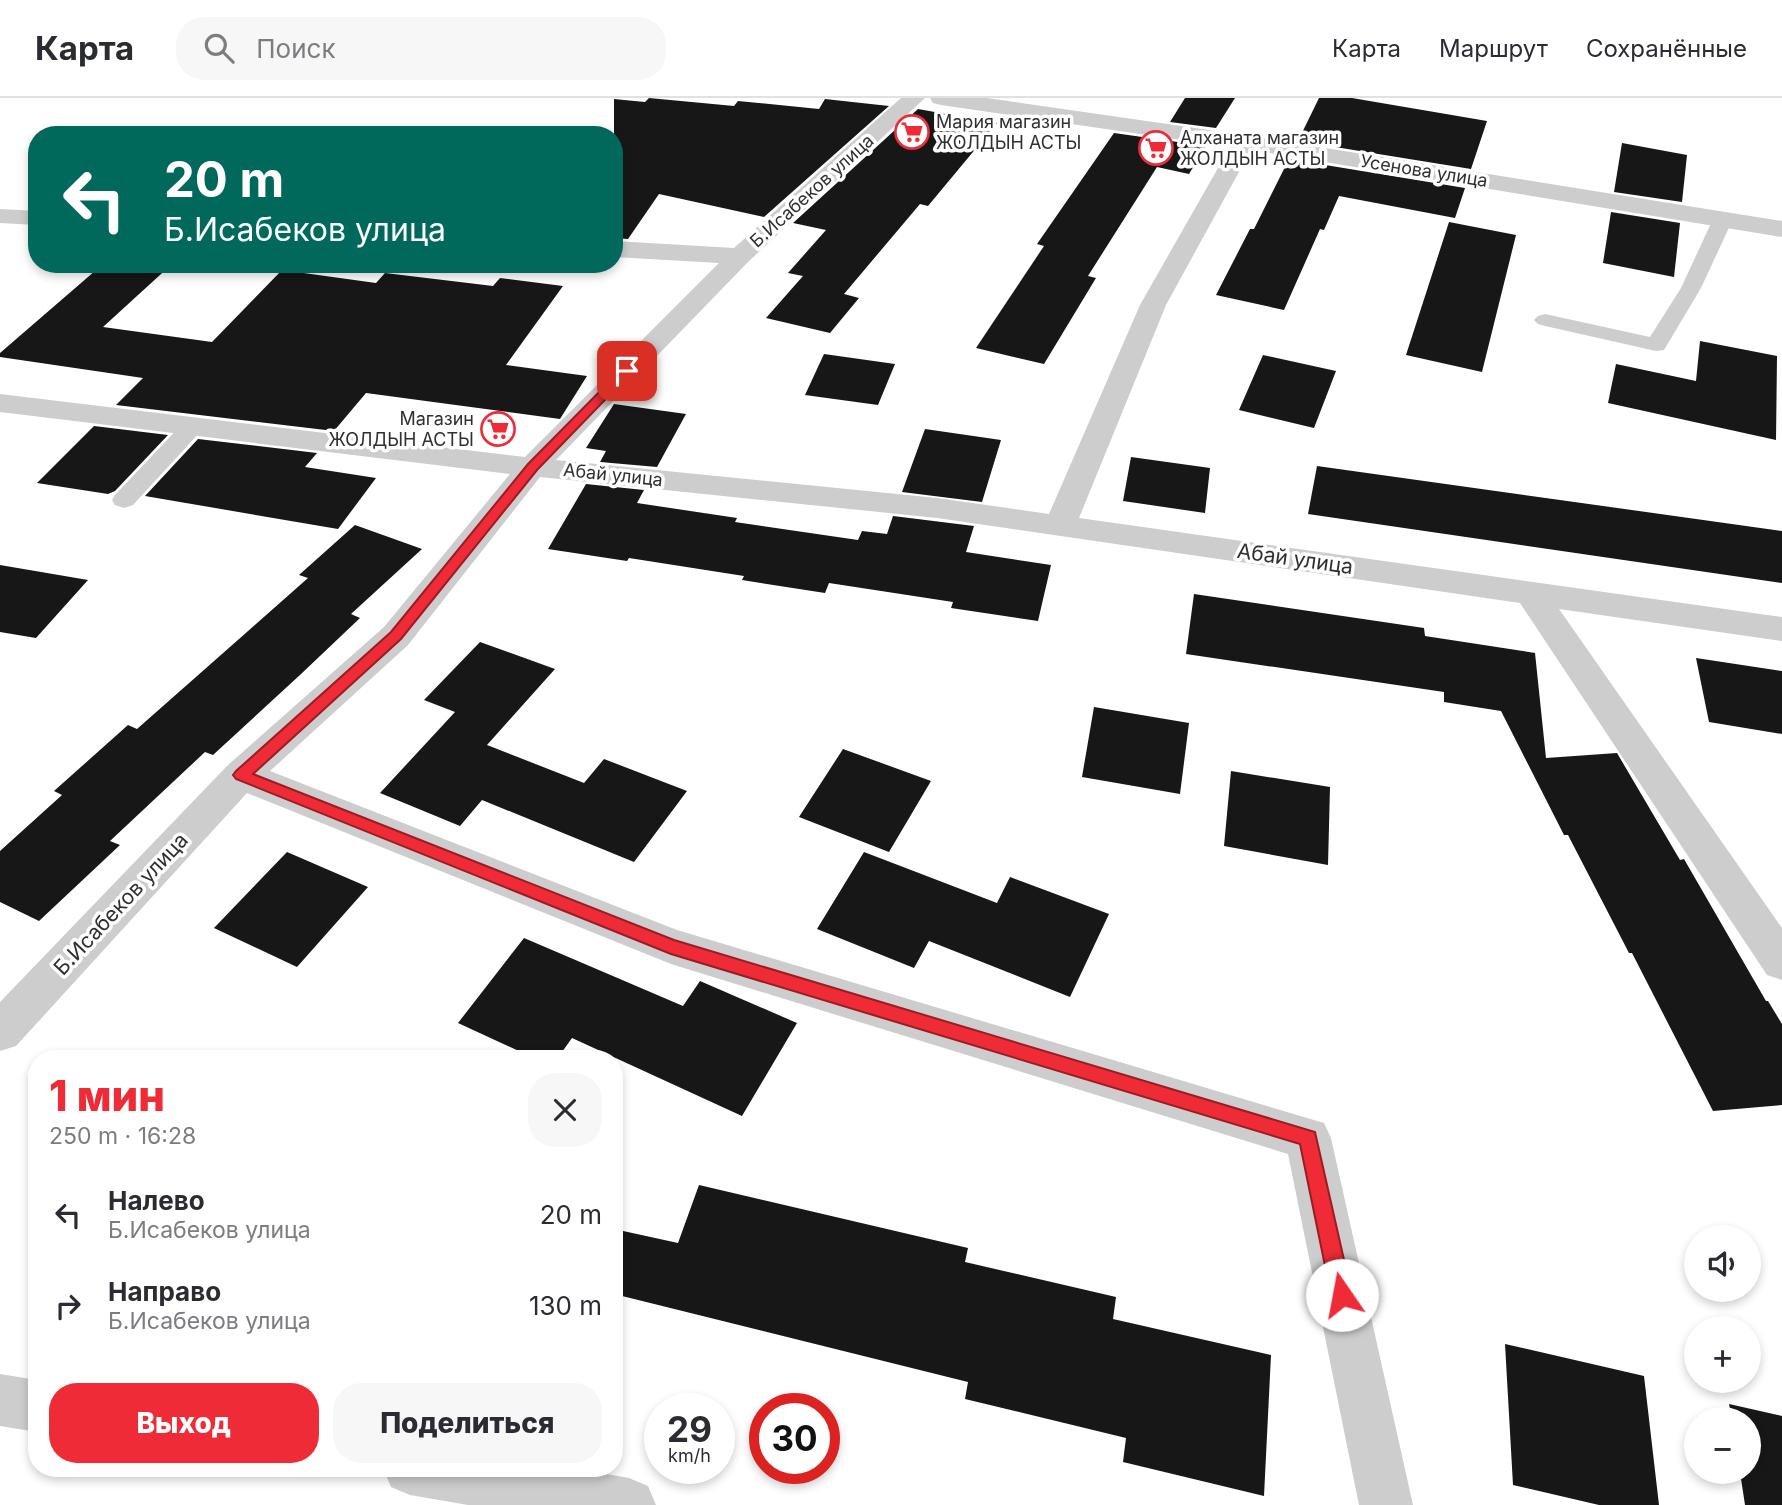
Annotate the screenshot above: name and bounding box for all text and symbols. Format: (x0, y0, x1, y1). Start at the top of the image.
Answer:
search box (176, 17, 666, 80)
text: Карта (35, 28, 134, 68)
icon: search (200, 29, 238, 67)
text: Поиск (256, 33, 335, 64)
text: Карта (1332, 34, 1401, 63)
text: Маршрут (1439, 34, 1548, 63)
text: Сохранённые (1586, 34, 1747, 63)
place label: Мария магазин ЖОЛДЫН АСТЫ (936, 111, 1081, 153)
supermarket icon: Мария магазин ЖОЛДЫН АСТЫ (893, 113, 931, 151)
place label: Алханата магазин ЖОЛДЫН АСТЫ (1180, 127, 1339, 169)
supermarket icon: Алханата магазин ЖОЛДЫН АСТЫ (1137, 129, 1175, 167)
street label: Б.Исабеков улица (746, 130, 878, 252)
text: 20 m (164, 150, 284, 209)
street label: Усенова улица (1359, 150, 1489, 191)
icon: left (49, 154, 140, 245)
text: Б.Исабеков улица (164, 210, 446, 249)
pin (597, 341, 657, 401)
icon: arrive (608, 352, 646, 390)
place label: Магазин ЖОЛДЫН АСТЫ (329, 408, 474, 450)
supermarket icon: Магазин ЖОЛДЫН АСТЫ (479, 410, 517, 448)
street label: Абай улица (562, 459, 664, 490)
street label: Абай улица (1236, 538, 1355, 579)
street label: Б.Исабеков улица (48, 827, 193, 980)
text: 1 мин (49, 1070, 165, 1121)
button: close (528, 1073, 602, 1147)
text: 250 m · 16:28 (49, 1122, 196, 1150)
text: Налево (108, 1185, 205, 1216)
icon: left (49, 1196, 87, 1234)
text: 20 m (540, 1199, 602, 1230)
text: Б.Исабеков улица (108, 1216, 311, 1244)
map controls (1684, 1225, 1761, 1484)
button: sound (1684, 1225, 1761, 1302)
position arrow (1305, 1258, 1379, 1332)
text: Направо (108, 1276, 221, 1307)
icon: right (49, 1287, 87, 1325)
text: 130 m (529, 1290, 602, 1321)
text: Б.Исабеков улица (108, 1307, 311, 1335)
button: + (1684, 1316, 1761, 1393)
button: Выход (49, 1383, 319, 1463)
button: Поделиться (333, 1383, 602, 1463)
speed limit sign: 30 (749, 1393, 840, 1484)
button: − (1684, 1407, 1761, 1484)
text: 29 (667, 1408, 712, 1450)
text: km/h (668, 1445, 711, 1466)

